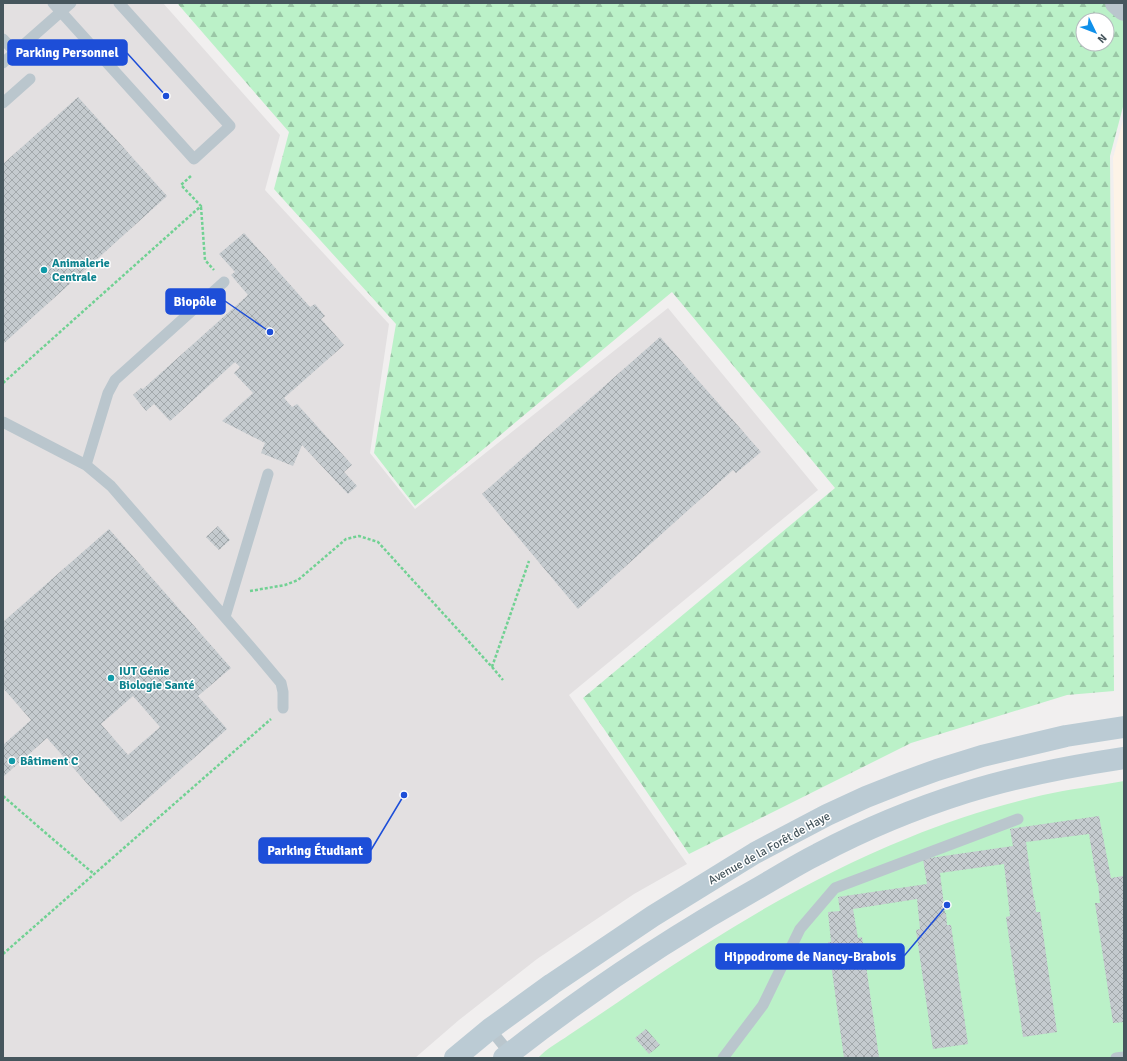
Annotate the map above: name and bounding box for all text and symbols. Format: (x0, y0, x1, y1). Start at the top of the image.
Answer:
north arrow (1075, 12, 1115, 52)
text: N (1095, 31, 1109, 46)
callout: Parking Personnel (8, 40, 127, 65)
text: Parking Personnel (15, 45, 119, 61)
place label: Animalerie Centrale (52, 256, 110, 285)
marker: Animalerie Centrale (39, 265, 49, 275)
callout: Biopôle (166, 289, 225, 314)
text: Biopôle (174, 294, 217, 310)
place label: IUT Génie Biologie Santé (119, 664, 195, 693)
marker: IUT Génie Biologie Santé (106, 673, 116, 683)
place label: Bâtiment C (20, 754, 79, 769)
marker: Bâtiment C (7, 756, 17, 766)
street label: Avenue de la Forêt de Haye (706, 809, 833, 888)
callout: Parking Étudiant (259, 838, 371, 863)
text: Parking Étudiant (267, 842, 363, 859)
callout: Hippodrome de Nancy-Brabois (716, 944, 904, 969)
text: Hippodrome de Nancy-Brabois (724, 949, 896, 965)

